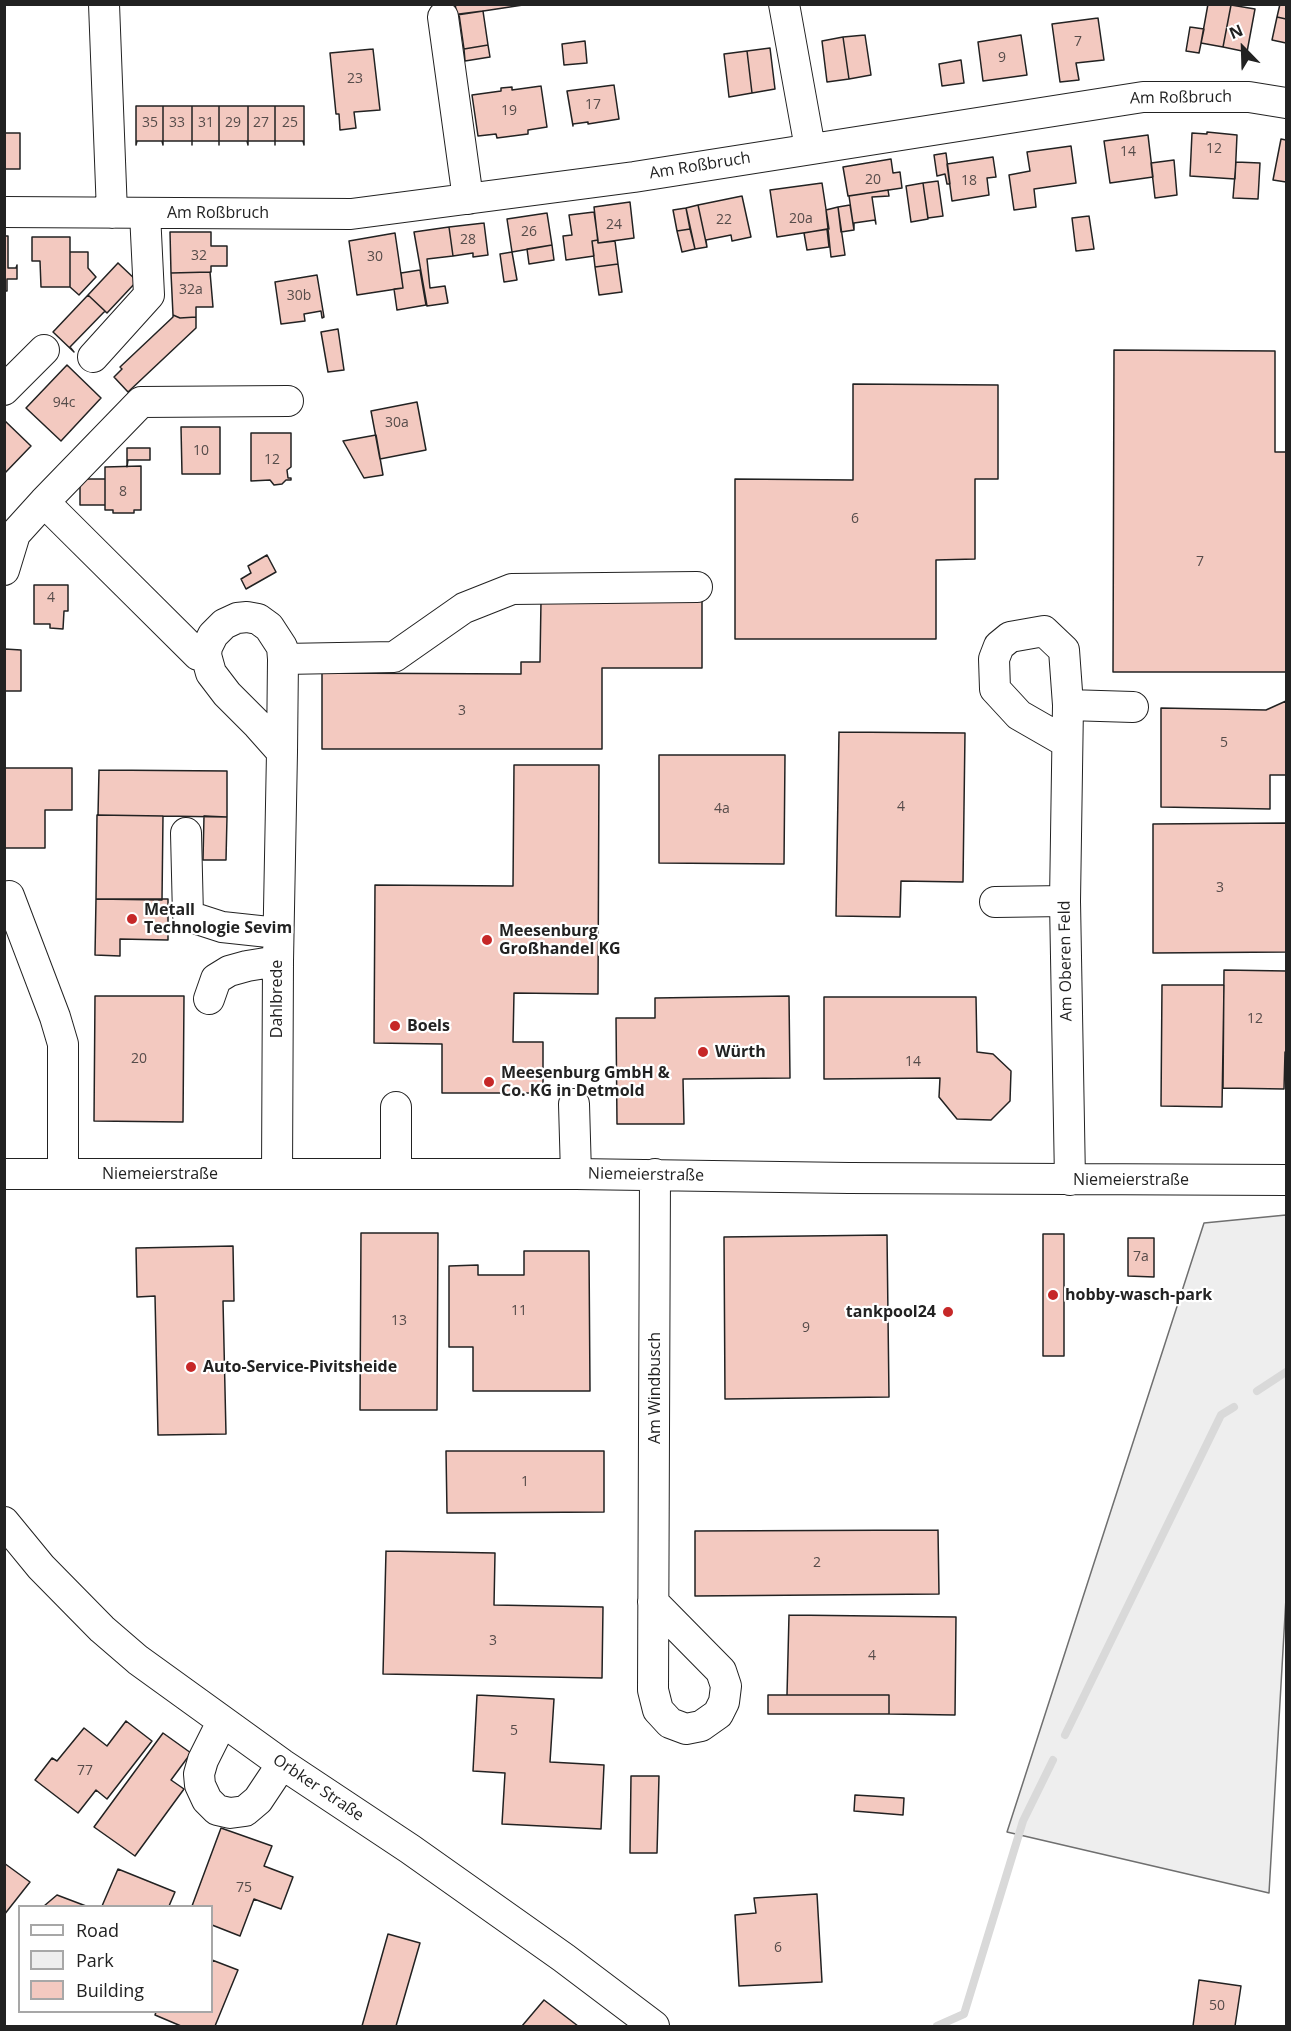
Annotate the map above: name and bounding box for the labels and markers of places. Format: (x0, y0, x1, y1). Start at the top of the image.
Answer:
place label: Metall Technologie Sevim (144, 900, 292, 938)
marker: Metall Technologie Sevim (125, 912, 139, 926)
place label: Meesenburg Großhandel KG (499, 921, 621, 959)
marker: Meesenburg Großhandel KG (480, 933, 494, 947)
place label: Boels (407, 1016, 450, 1036)
marker: Boels (388, 1019, 402, 1033)
place label: Würth (715, 1042, 766, 1062)
marker: Würth (696, 1045, 710, 1059)
place label: Meesenburg GmbH & Co. KG in Detmold (501, 1063, 670, 1101)
marker: Meesenburg GmbH & Co. KG in Detmold (482, 1075, 496, 1089)
place label: hobby-wasch-park (1065, 1285, 1212, 1305)
marker: hobby-wasch-park (1046, 1288, 1060, 1302)
place label: tankpool24 (846, 1302, 936, 1322)
marker: tankpool24 (941, 1305, 955, 1319)
place label: Auto-Service-Pivitsheide (203, 1357, 397, 1377)
marker: Auto-Service-Pivitsheide (184, 1360, 198, 1374)

